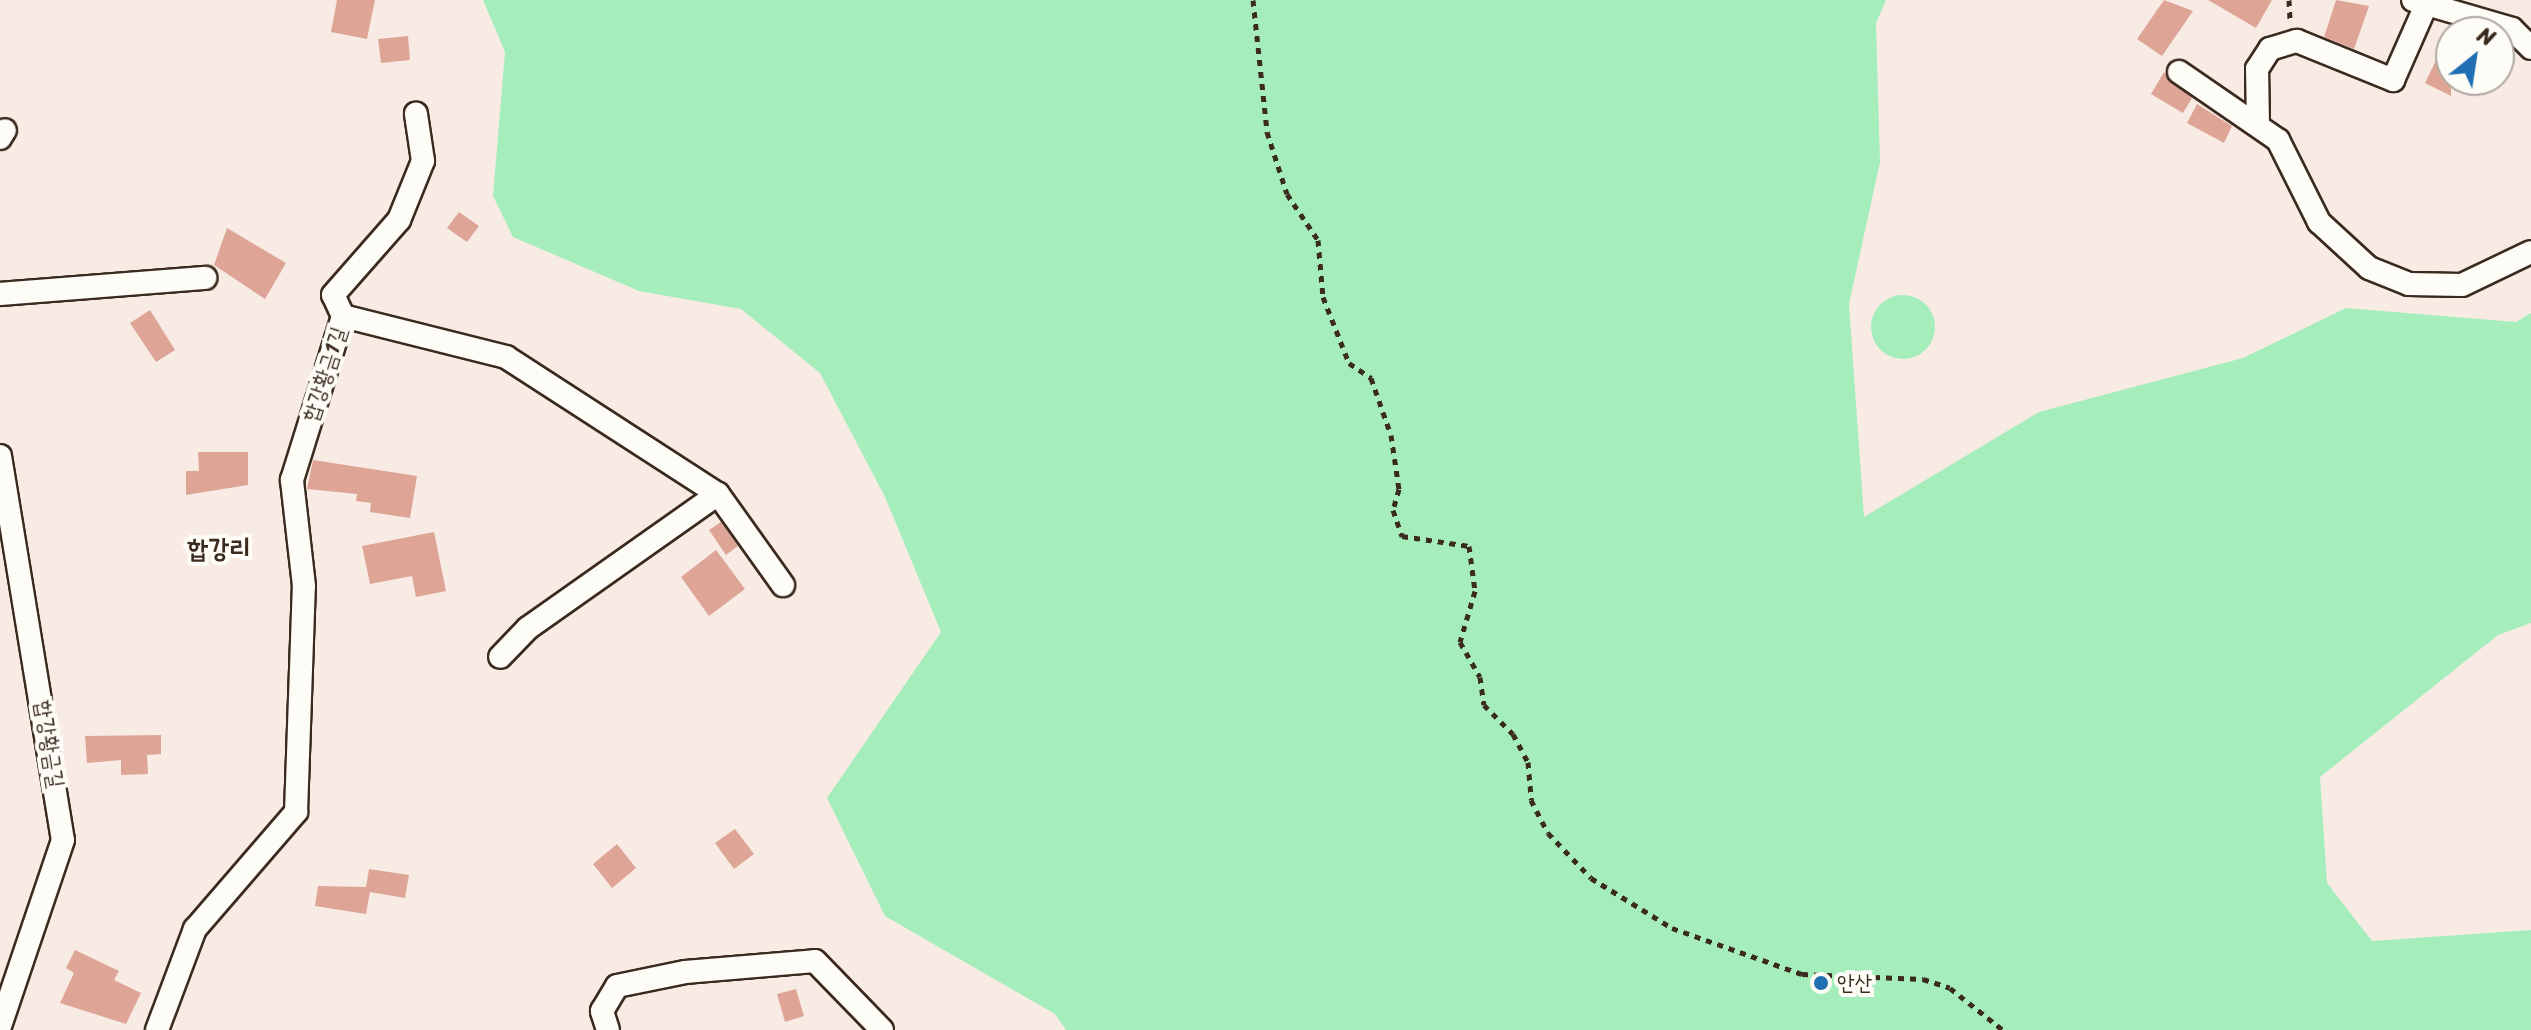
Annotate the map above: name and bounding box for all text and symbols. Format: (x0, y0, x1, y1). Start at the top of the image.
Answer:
north arrow (2435, 16, 2515, 96)
text: N (2470, 16, 2503, 57)
street label: 합강황금1길 (296, 323, 352, 425)
district label: 합강리 (188, 533, 250, 565)
street label: 합강황금길 (30, 698, 70, 790)
place label: 안산 (1837, 970, 1872, 996)
marker: 안산 (1812, 974, 1830, 992)

